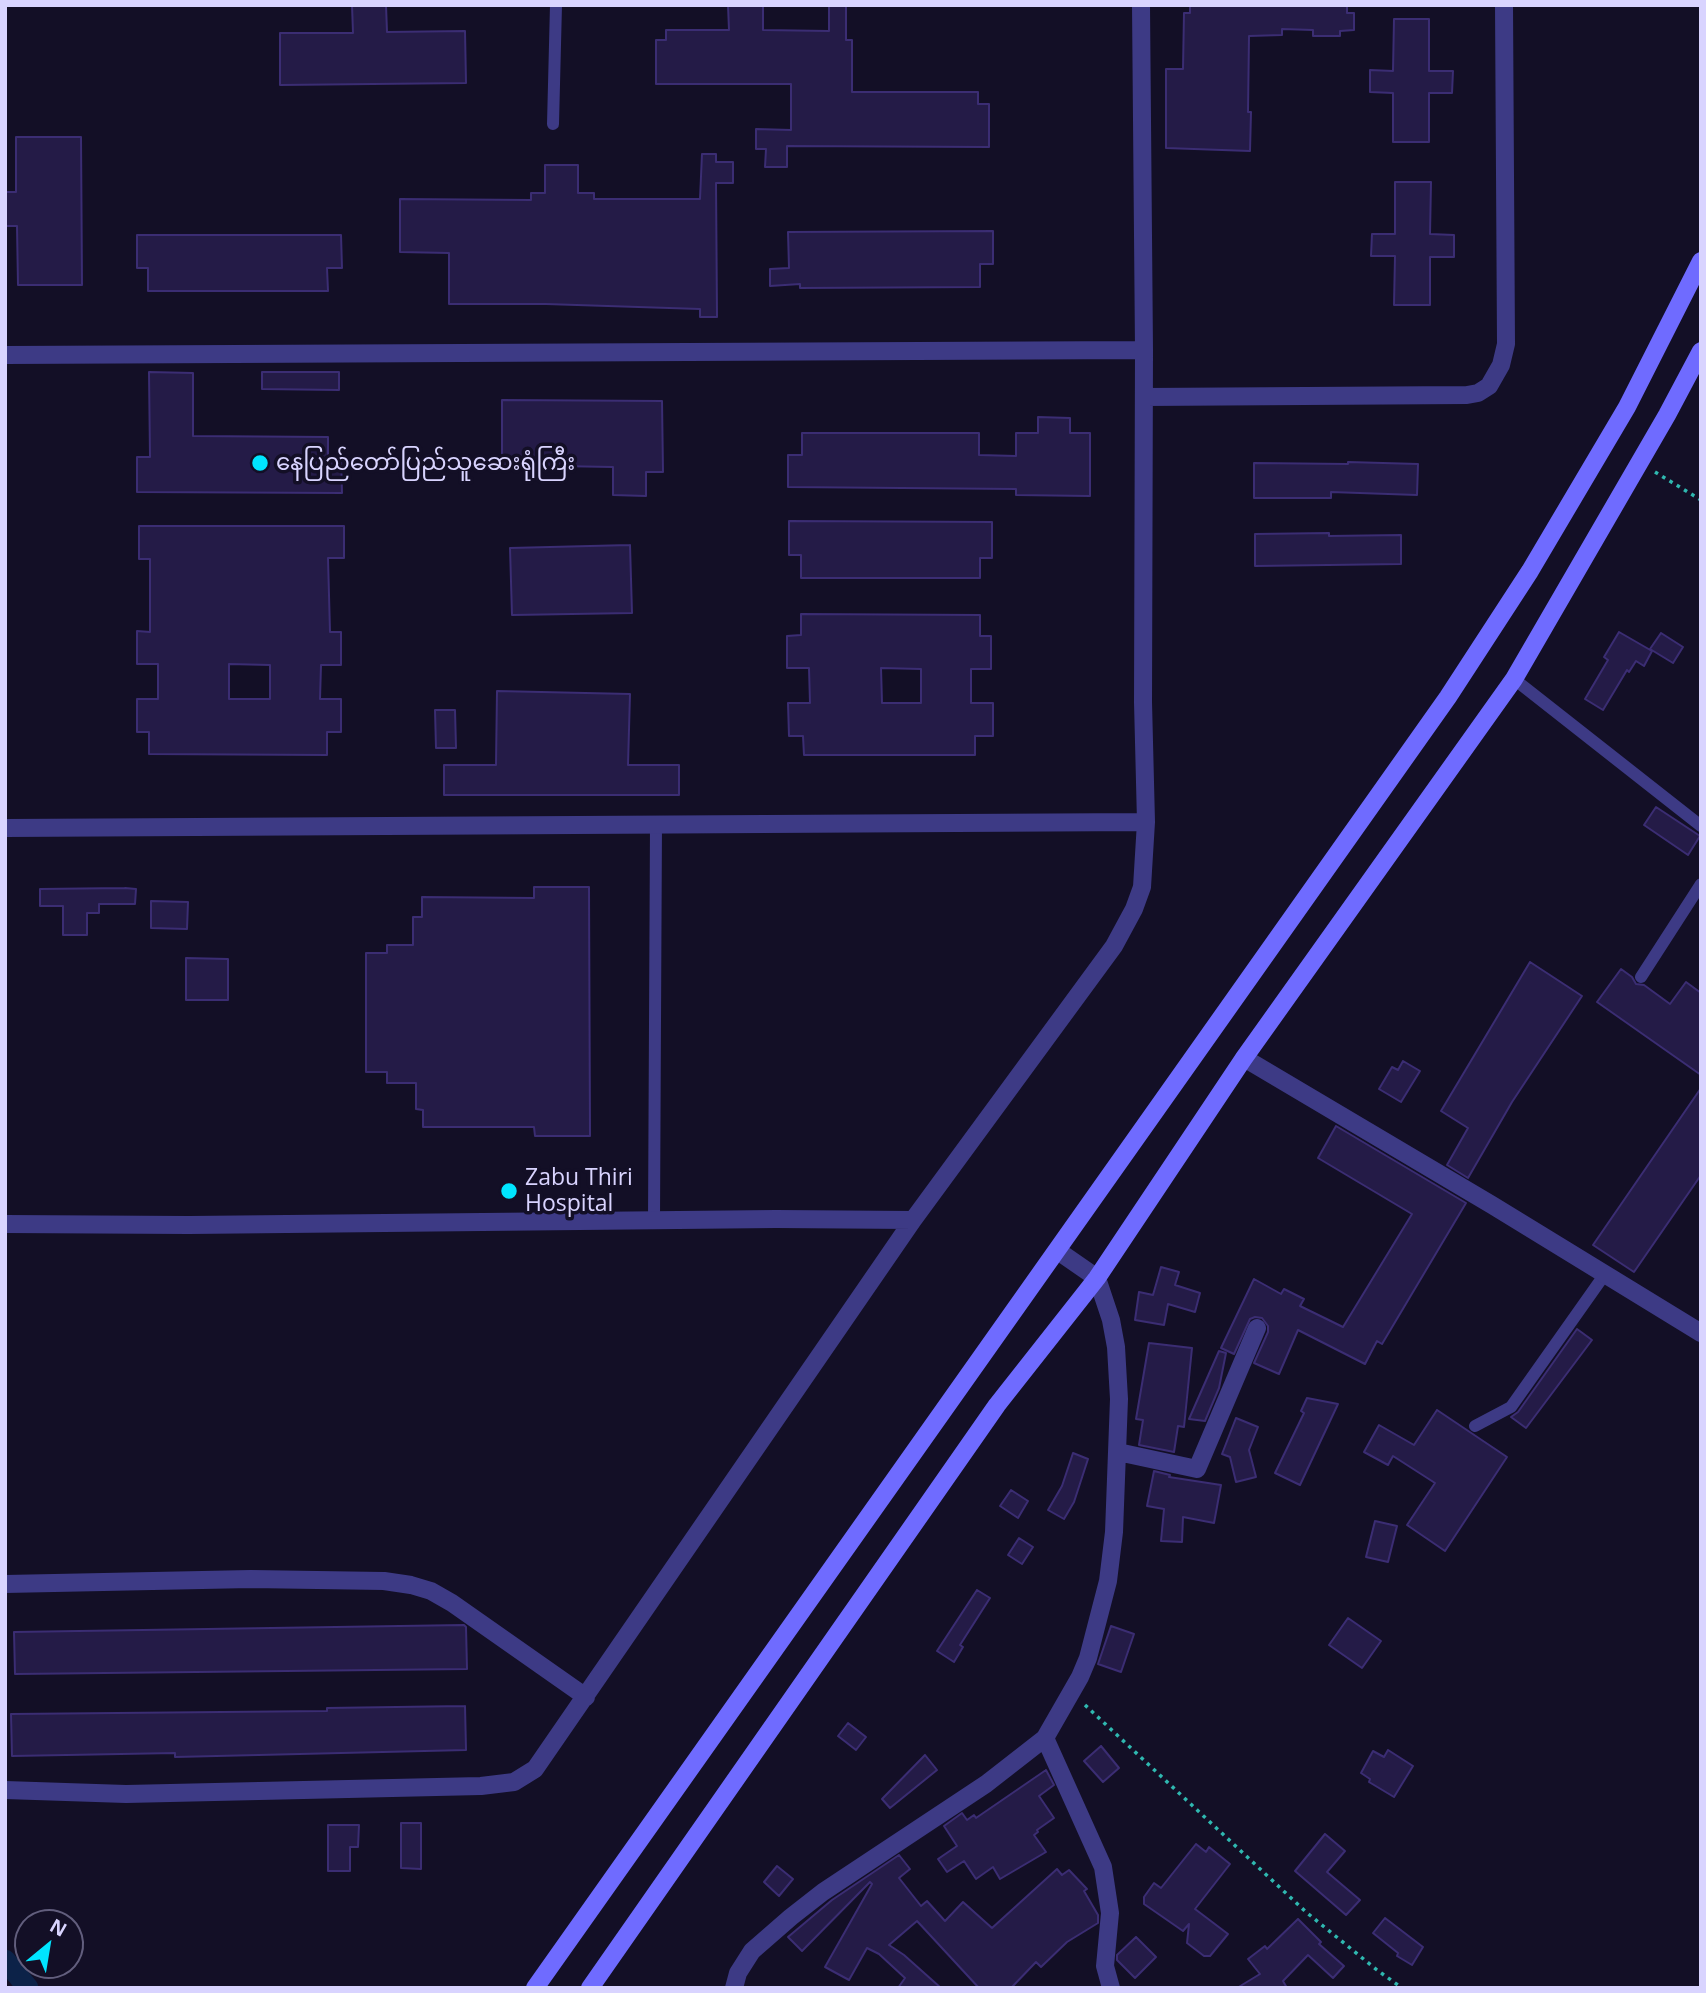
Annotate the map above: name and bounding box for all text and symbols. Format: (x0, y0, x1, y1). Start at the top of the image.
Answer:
place label: နေပြည်တော်ပြည်သူဆေးရုံကြီး (276, 449, 575, 477)
marker: နေပြည်တော်ပြည်သူဆေးရုံကြီး (250, 453, 270, 473)
place label: Zabu Thiri Hospital (525, 1164, 633, 1218)
marker: Zabu Thiri Hospital (499, 1181, 519, 1201)
north arrow (14, 1909, 84, 1979)
text: N (45, 1912, 72, 1943)

